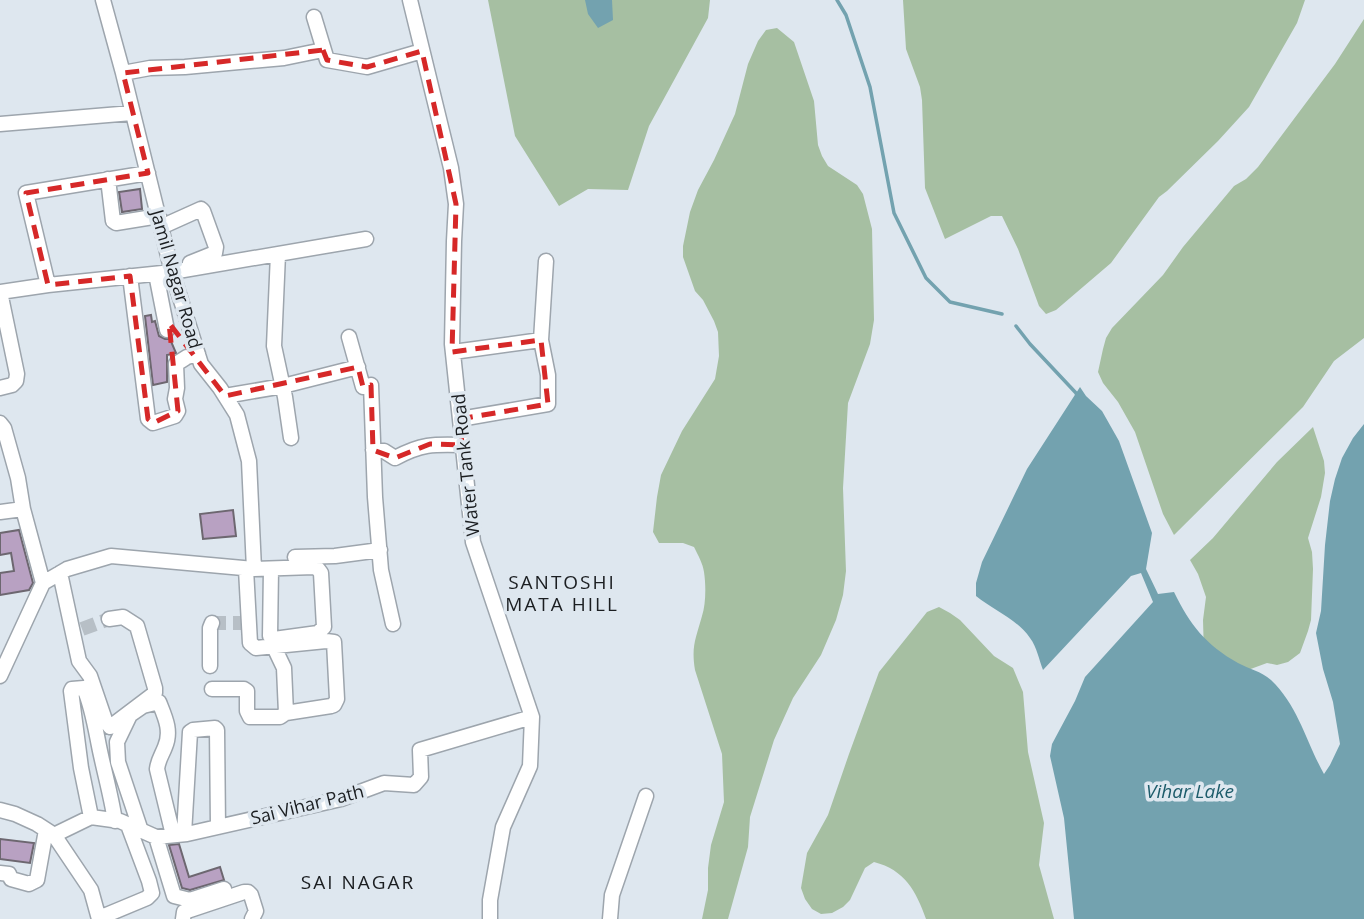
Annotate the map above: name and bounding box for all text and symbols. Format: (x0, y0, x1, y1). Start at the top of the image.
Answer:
street label: Jamil Nagar Road (145, 205, 208, 351)
street label: Water Tank Road (446, 393, 484, 537)
district label: SANTOSHI MATA HILL (505, 569, 619, 617)
street label: Sai Vihar Path (248, 778, 366, 830)
water label: Vihar Lake (1146, 778, 1234, 804)
district label: SAI NAGAR (301, 869, 415, 895)

